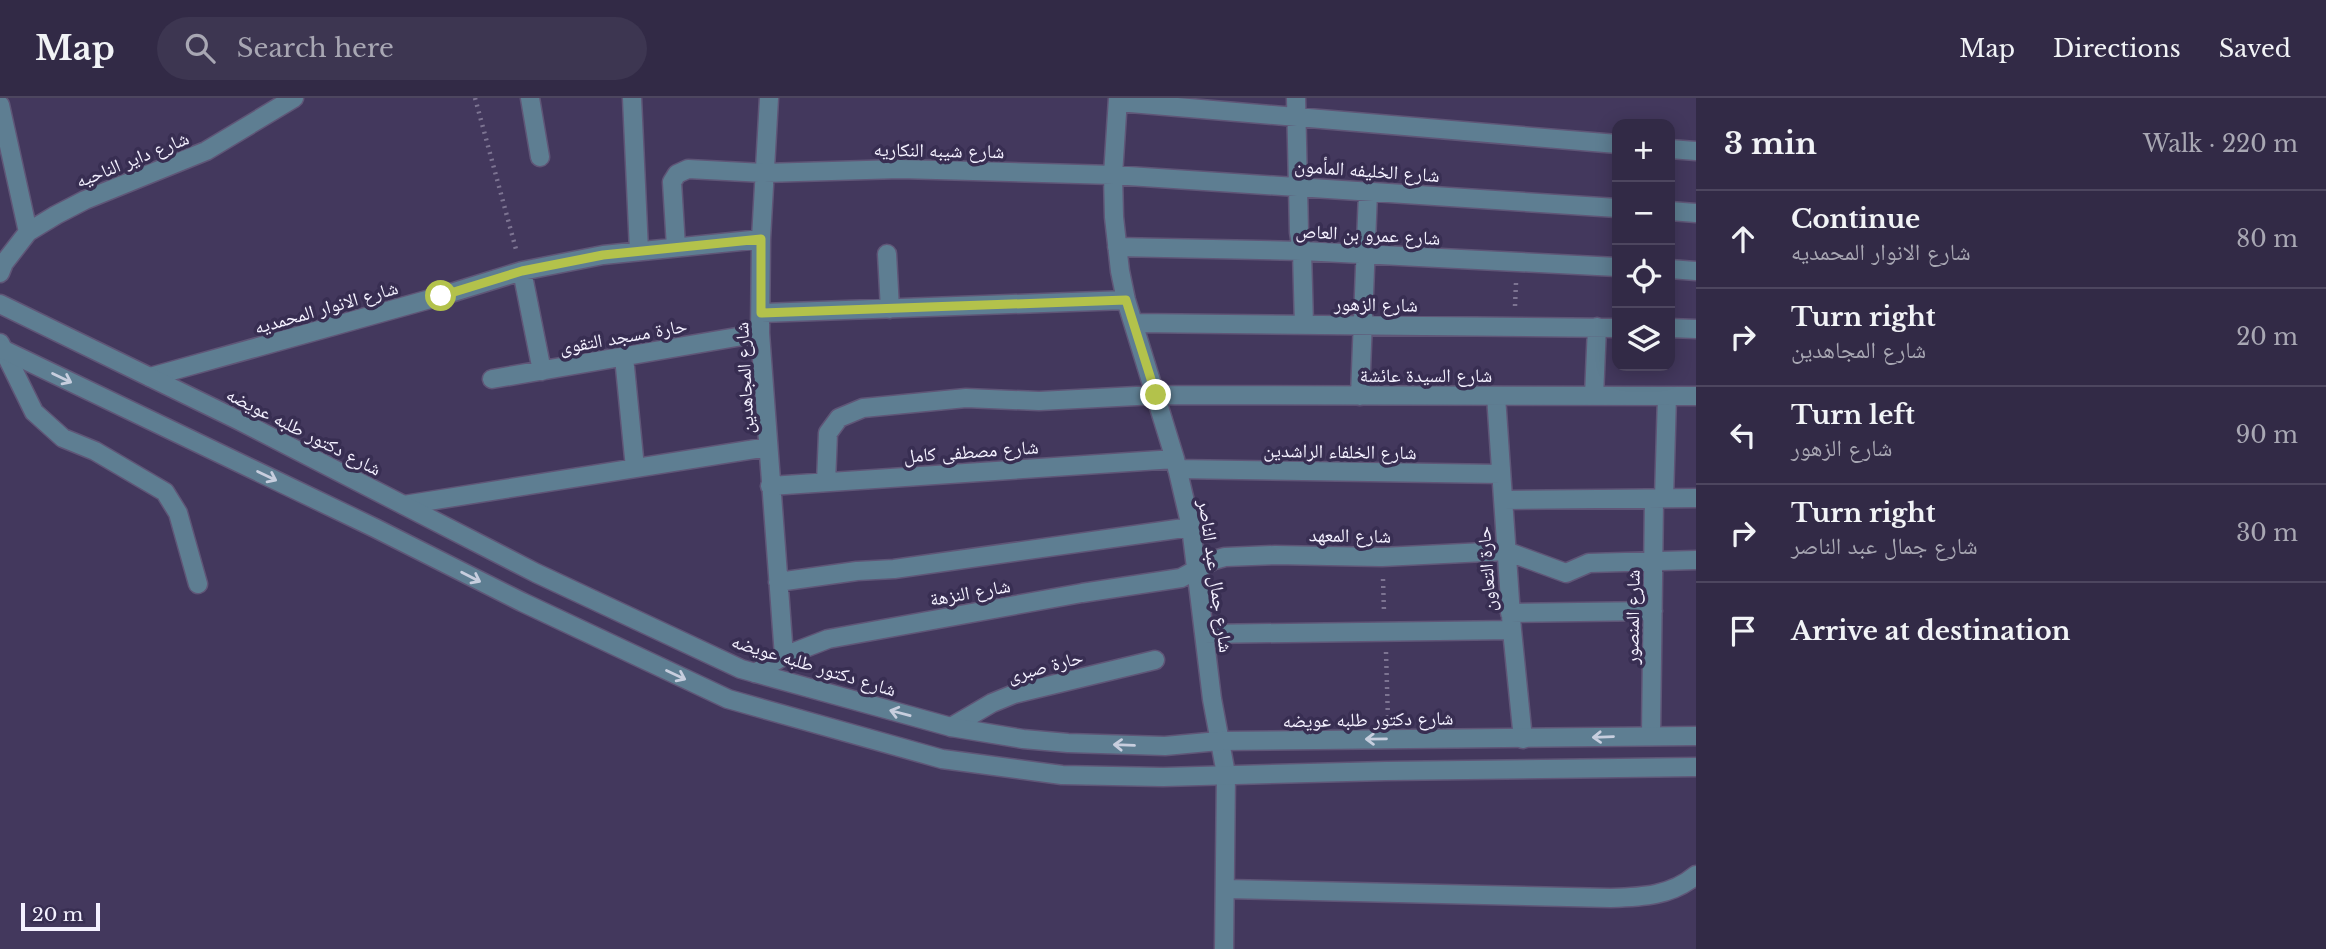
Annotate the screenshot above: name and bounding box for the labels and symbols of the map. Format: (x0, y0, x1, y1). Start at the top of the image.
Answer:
street label: شارع داير الناحيه (72, 126, 192, 193)
street label: شارع شيبه النكاريه (874, 138, 1004, 163)
street label: شارع الخليفه المأمون (1294, 154, 1440, 187)
street label: شارع عمرو بن العاص (1295, 219, 1441, 250)
street label: شارع الانوار المحمديه (252, 276, 401, 339)
route start (425, 280, 456, 311)
street label: شارع الزهور (1333, 292, 1418, 317)
street label: حارة مسجد التقوى (557, 314, 689, 359)
street label: شارع المجاهدين (730, 322, 759, 434)
street label: شارع السيدة عائشة (1360, 364, 1492, 387)
one-way arrow (50, 372, 72, 385)
route end (1140, 379, 1171, 410)
street label: شارع دكتور طلبه عويضه (222, 382, 385, 481)
street label: شارع مصطفى كامل (903, 435, 1039, 468)
street label: شارع الخلفاء الراشدين (1263, 439, 1417, 464)
one-way arrow (256, 470, 277, 484)
street label: شارع جمال عبد الناصر (1193, 497, 1238, 654)
street label: شارع المعهد (1309, 523, 1391, 548)
street label: حارة التعاون (1472, 526, 1501, 612)
one-way arrow (460, 570, 481, 584)
street label: شارع المنصور (1620, 570, 1645, 665)
street label: شارع النزهة (928, 574, 1012, 611)
street label: شارع دكتور طلبه عويضه (729, 629, 899, 701)
street label: حارة صبرى (1005, 645, 1085, 688)
one-way arrow (665, 669, 686, 682)
one-way arrow (889, 706, 911, 719)
street label: شارع دكتور طلبه عويضه (1282, 707, 1454, 732)
one-way arrow (1592, 731, 1615, 744)
one-way arrow (1365, 732, 1388, 746)
one-way arrow (1113, 738, 1136, 752)
scale bar (21, 900, 100, 932)

